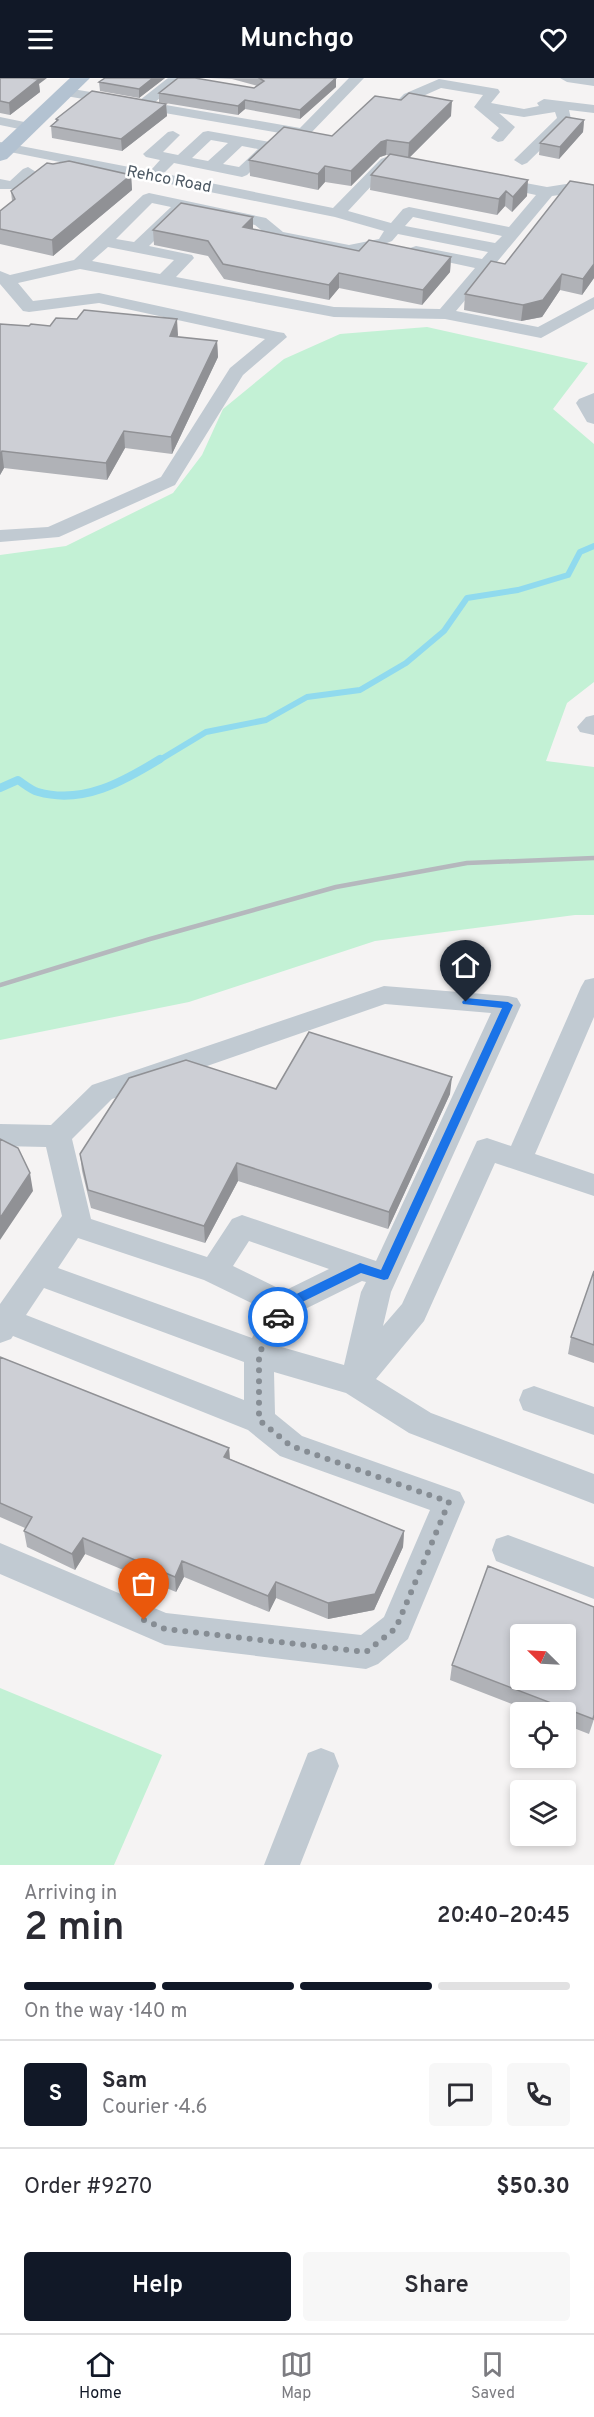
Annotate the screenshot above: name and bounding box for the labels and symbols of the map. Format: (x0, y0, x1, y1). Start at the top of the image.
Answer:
street label: Rehco Road (125, 162, 213, 198)
pin (440, 940, 491, 1002)
courier (248, 1287, 308, 1347)
pin (118, 1558, 169, 1620)
north arrow (510, 1624, 576, 1690)

